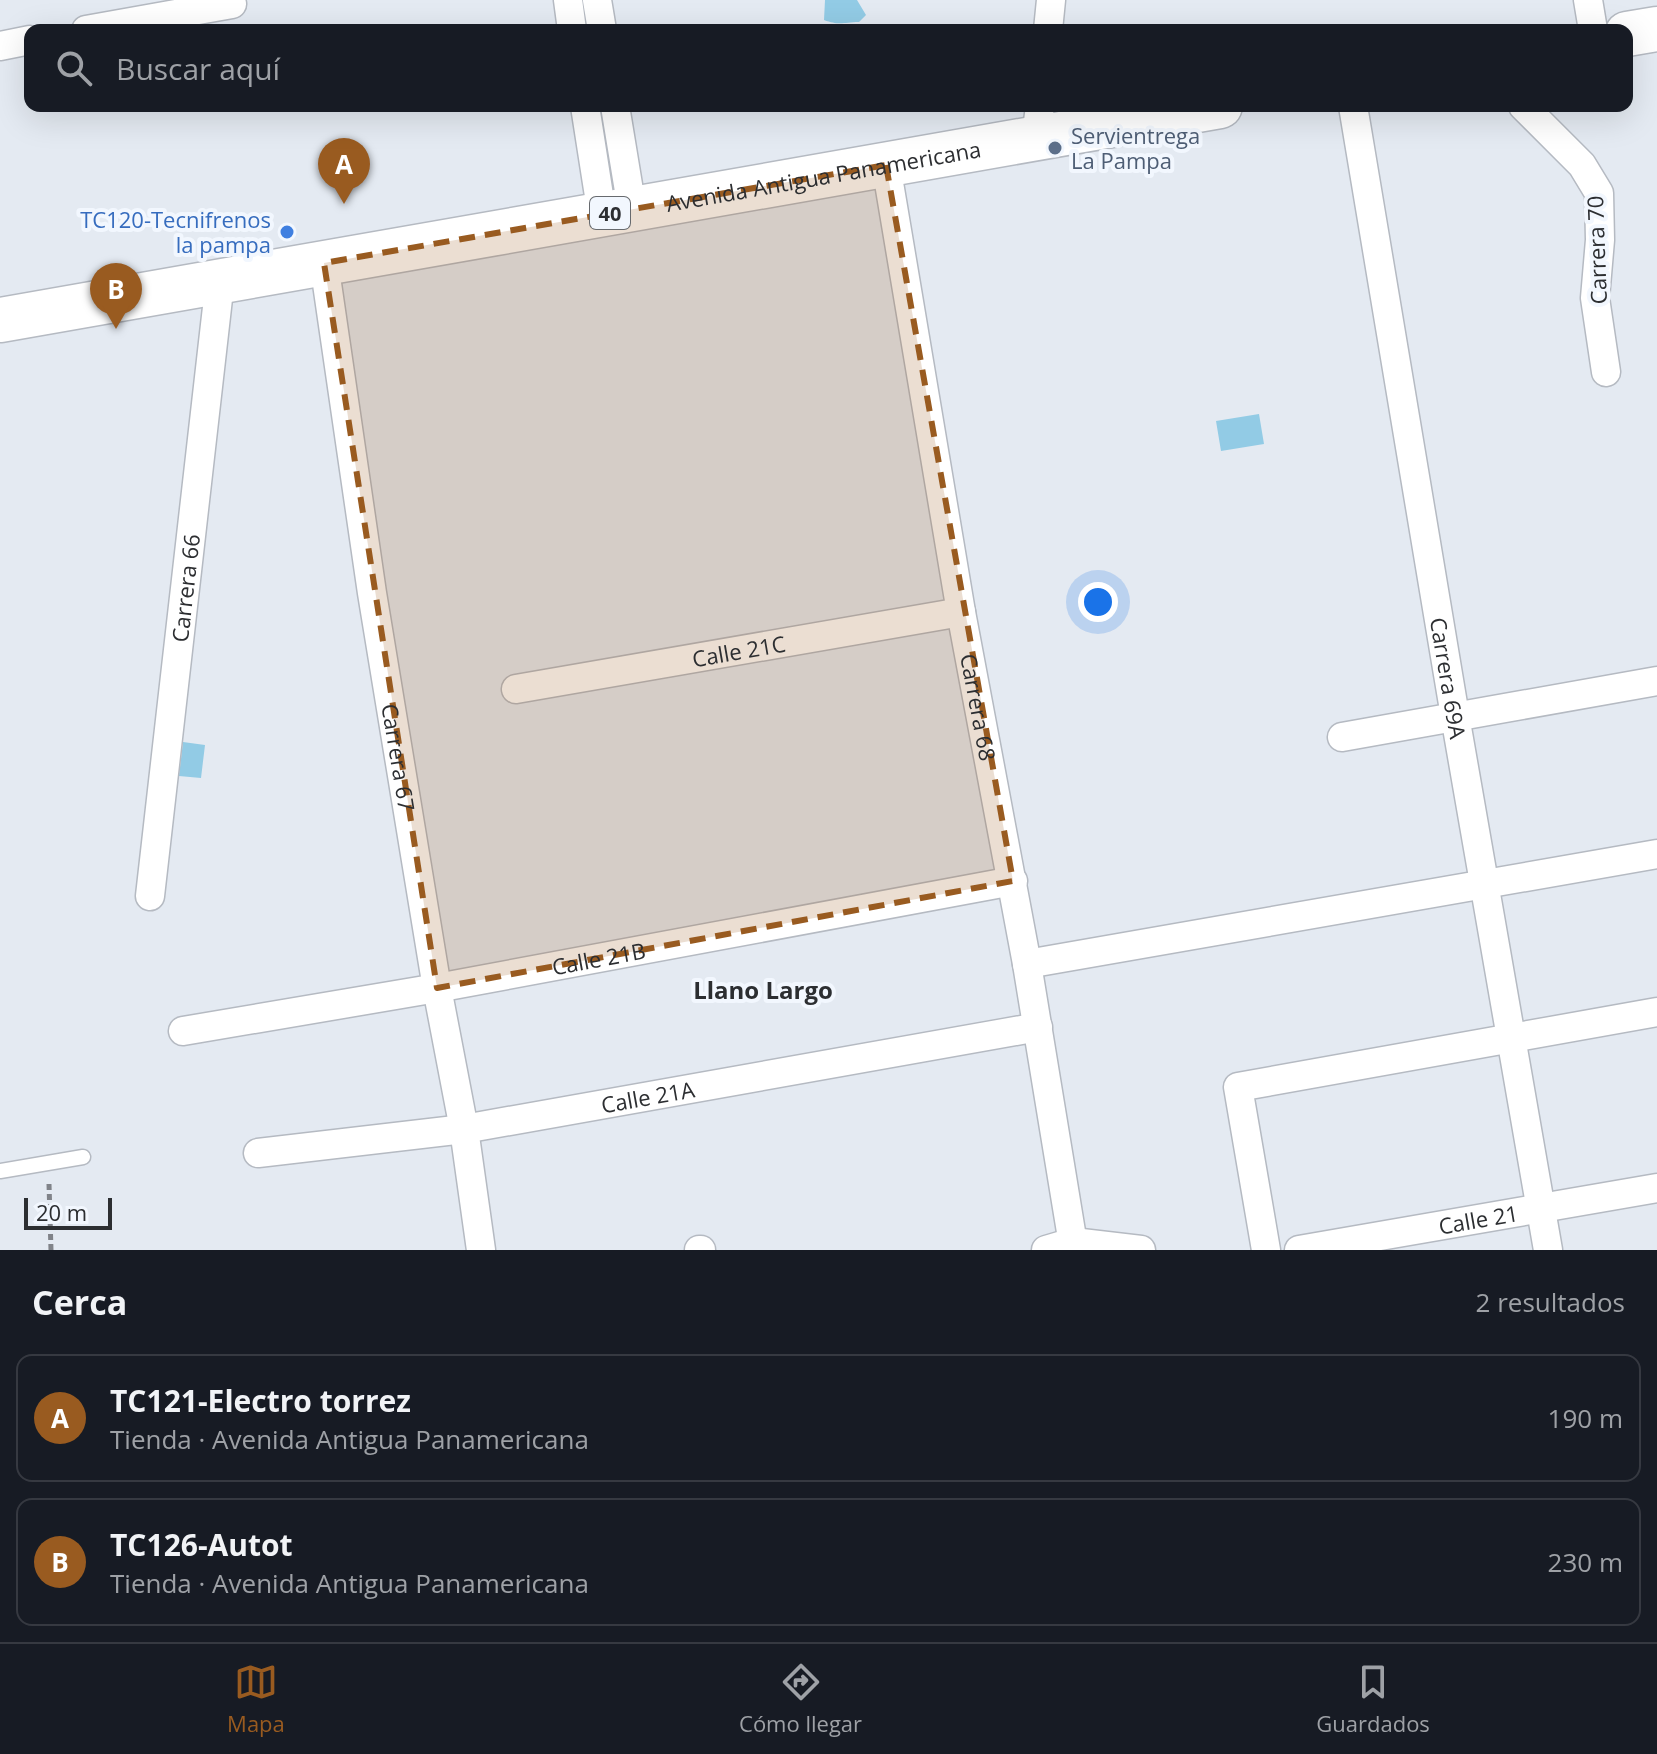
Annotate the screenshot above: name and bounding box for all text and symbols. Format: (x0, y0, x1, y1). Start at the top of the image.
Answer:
search box (24, 24, 1633, 112)
icon: search (52, 46, 96, 90)
text: Buscar aquí (116, 48, 280, 89)
place label: Servientrega La Pampa (1071, 120, 1200, 175)
street label: Avenida Antigua Panamericana (664, 133, 983, 218)
pin: A (318, 138, 370, 204)
marker: Servientrega La Pampa (1046, 139, 1064, 157)
street label: Carrera 70 (1579, 195, 1613, 305)
road number: 40 (590, 197, 630, 229)
place label: TC120-Tecnifrenos la pampa (80, 204, 271, 259)
marker: TC120-Tecnifrenos la pampa (278, 223, 296, 241)
pin: B (90, 263, 142, 329)
street label: Carrera 66 (164, 532, 206, 644)
your location (1078, 582, 1118, 622)
street label: Carrera 69A (1424, 615, 1474, 741)
street label: Calle 21C (690, 628, 788, 673)
street label: Carrera 68 (954, 651, 1004, 763)
street label: Carrera 67 (375, 701, 423, 813)
street label: Calle 21B (549, 935, 648, 981)
district label: Llano Largo (693, 973, 833, 1006)
street label: Calle 21A (599, 1073, 697, 1119)
scale bar (24, 1194, 112, 1230)
text: 20 m (36, 1197, 87, 1227)
street label: Calle 21 (1436, 1197, 1521, 1241)
text: Cerca (32, 1279, 127, 1325)
text: 2 resultados (1476, 1284, 1625, 1320)
text: TC121-Electro torrez (110, 1380, 411, 1421)
text: A (51, 1400, 69, 1436)
text: 190 m (1548, 1400, 1623, 1436)
text: Tienda · Avenida Antigua Panamericana (110, 1421, 589, 1457)
text: TC126-Autot (110, 1524, 293, 1565)
text: B (51, 1544, 69, 1580)
text: 230 m (1548, 1544, 1623, 1580)
text: Tienda · Avenida Antigua Panamericana (110, 1565, 589, 1601)
tab: Mapa (227, 1660, 285, 1738)
tab: Cómo llegar (739, 1660, 862, 1738)
tab: Guardados (1316, 1660, 1430, 1738)

